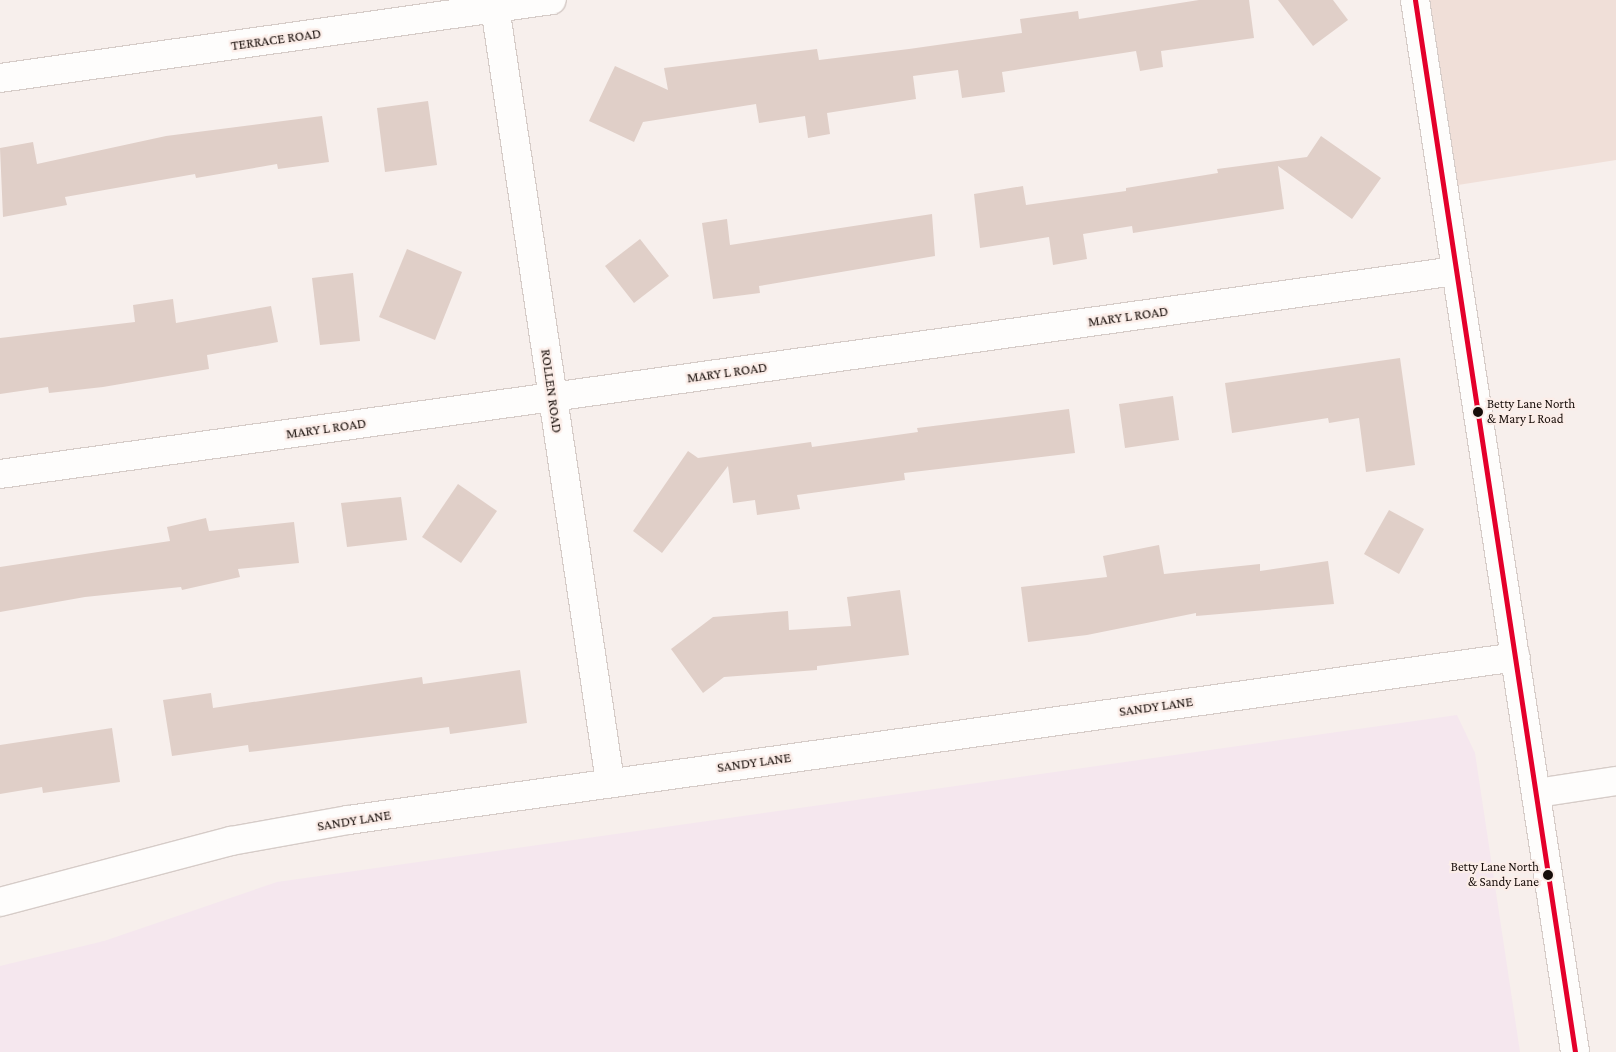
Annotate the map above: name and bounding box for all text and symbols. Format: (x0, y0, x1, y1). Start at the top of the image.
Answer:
street label: TERRACE ROAD (230, 24, 322, 54)
street label: MARY L ROAD (1087, 302, 1169, 330)
street label: ROLLEN ROAD (538, 348, 566, 434)
street label: MARY L ROAD (686, 358, 768, 386)
place label: Betty Lane North & Mary L Road (1487, 397, 1575, 428)
marker: Betty Lane North & Mary L Road (1473, 407, 1483, 417)
street label: MARY L ROAD (285, 414, 367, 442)
street label: SANDY LANE (1118, 693, 1194, 719)
street label: SANDY LANE (716, 749, 792, 775)
street label: SANDY LANE (316, 806, 392, 834)
place label: Betty Lane North & Sandy Lane (1451, 860, 1539, 891)
marker: Betty Lane North & Sandy Lane (1543, 870, 1553, 880)

